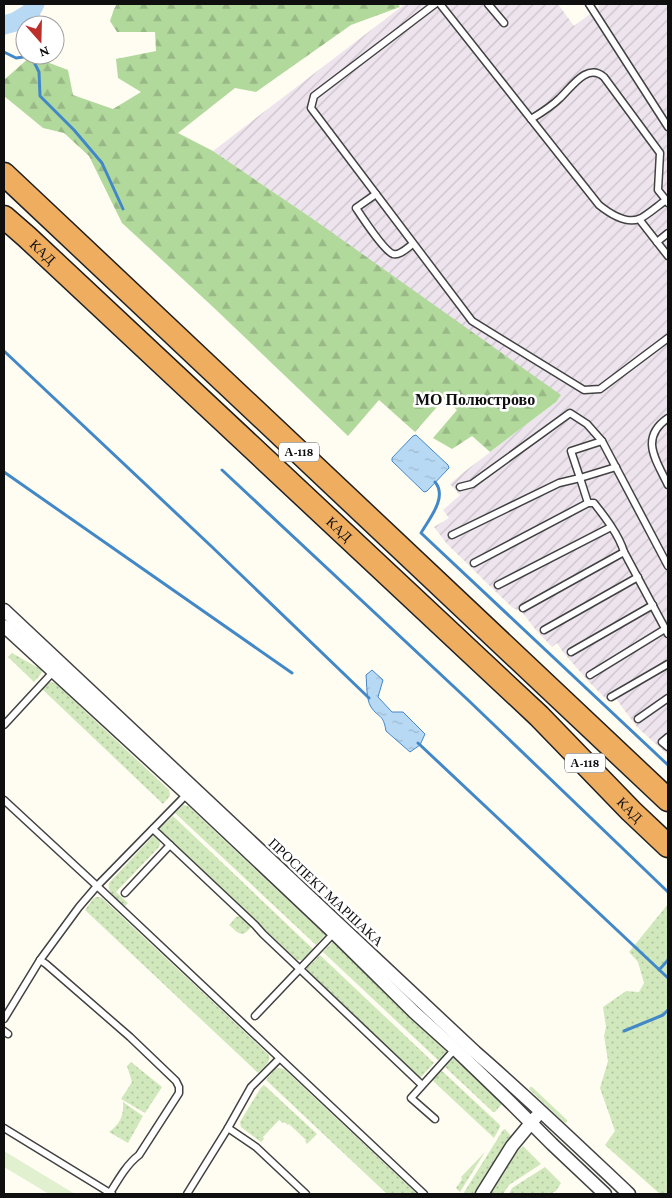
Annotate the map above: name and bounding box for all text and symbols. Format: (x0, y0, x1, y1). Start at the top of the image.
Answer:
north arrow (15, 15, 65, 65)
text: N (37, 43, 52, 62)
street label: КАД (27, 236, 59, 268)
district label: МО Полюстрово (415, 391, 535, 409)
road number: А-118 (279, 442, 319, 462)
street label: КАД (323, 513, 356, 545)
road number: А-118 (565, 754, 605, 772)
street label: КАД (614, 794, 646, 826)
street label: ПРОСПЕКТ МАРШАКА (265, 835, 387, 950)

